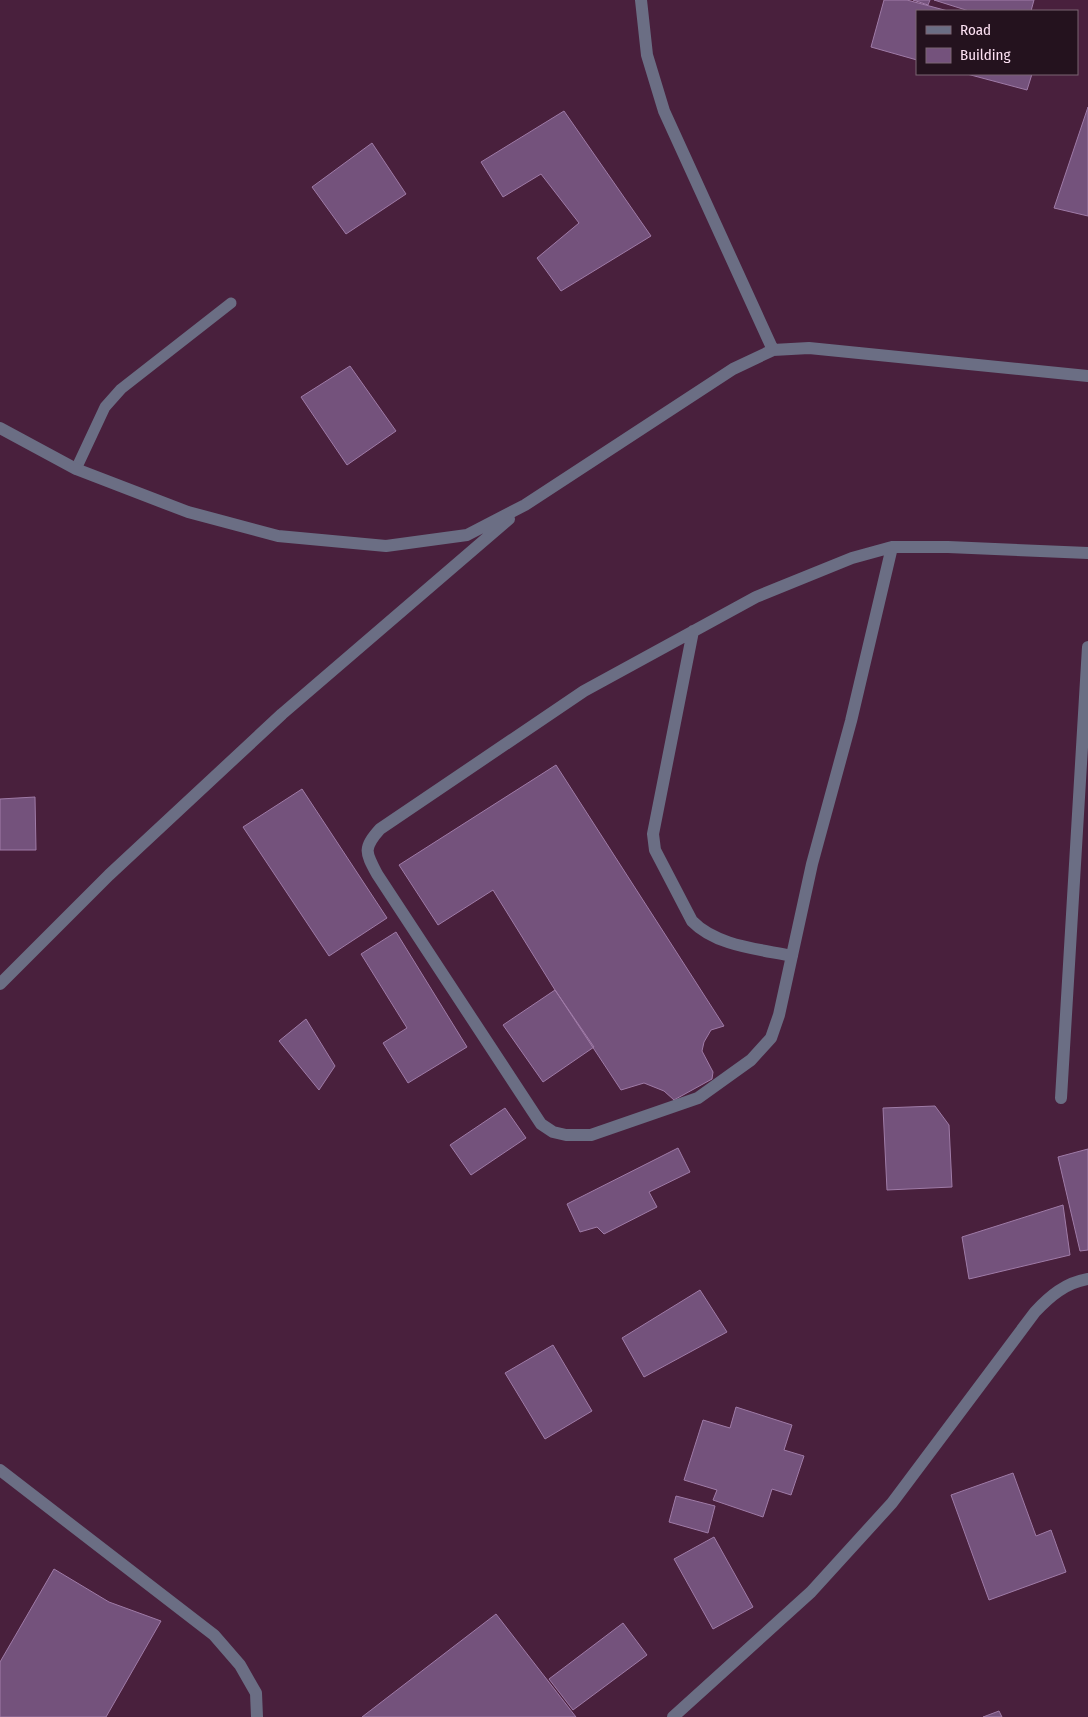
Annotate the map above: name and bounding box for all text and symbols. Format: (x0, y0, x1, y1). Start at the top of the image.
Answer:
legend (916, 10, 1078, 75)
text: Road (960, 21, 991, 39)
text: Building (960, 46, 1011, 64)

